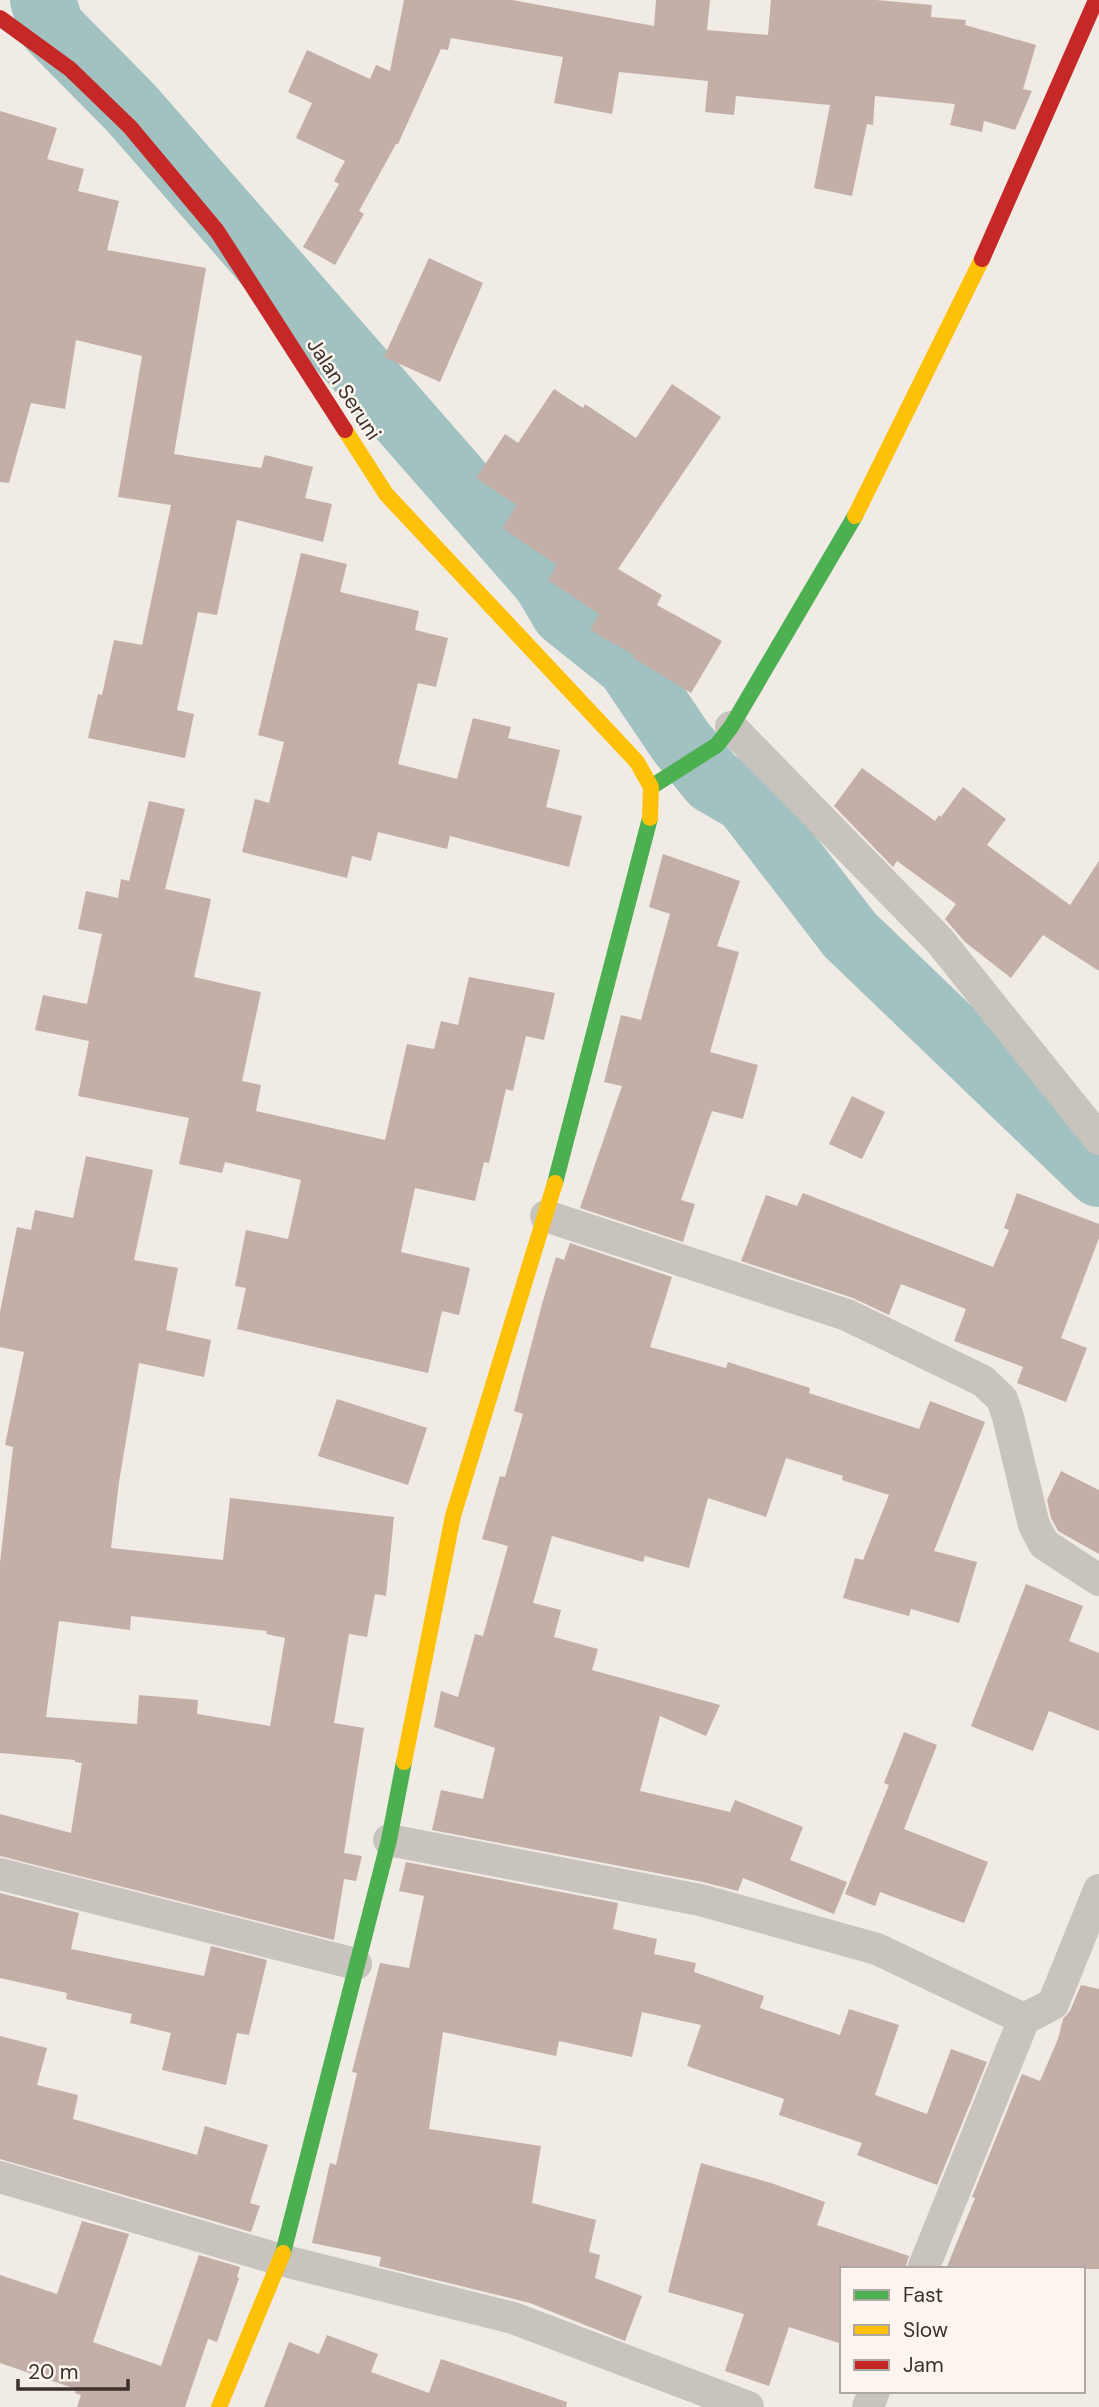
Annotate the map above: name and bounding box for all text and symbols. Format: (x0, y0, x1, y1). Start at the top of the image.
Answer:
street label: Jalan Seruni (300, 332, 388, 446)
legend (840, 2267, 1085, 2393)
text: Fast (903, 2281, 943, 2309)
text: Slow (903, 2316, 948, 2344)
scale bar (18, 2348, 128, 2392)
text: Jam (903, 2351, 944, 2379)
text: 20 m (28, 2358, 79, 2386)

